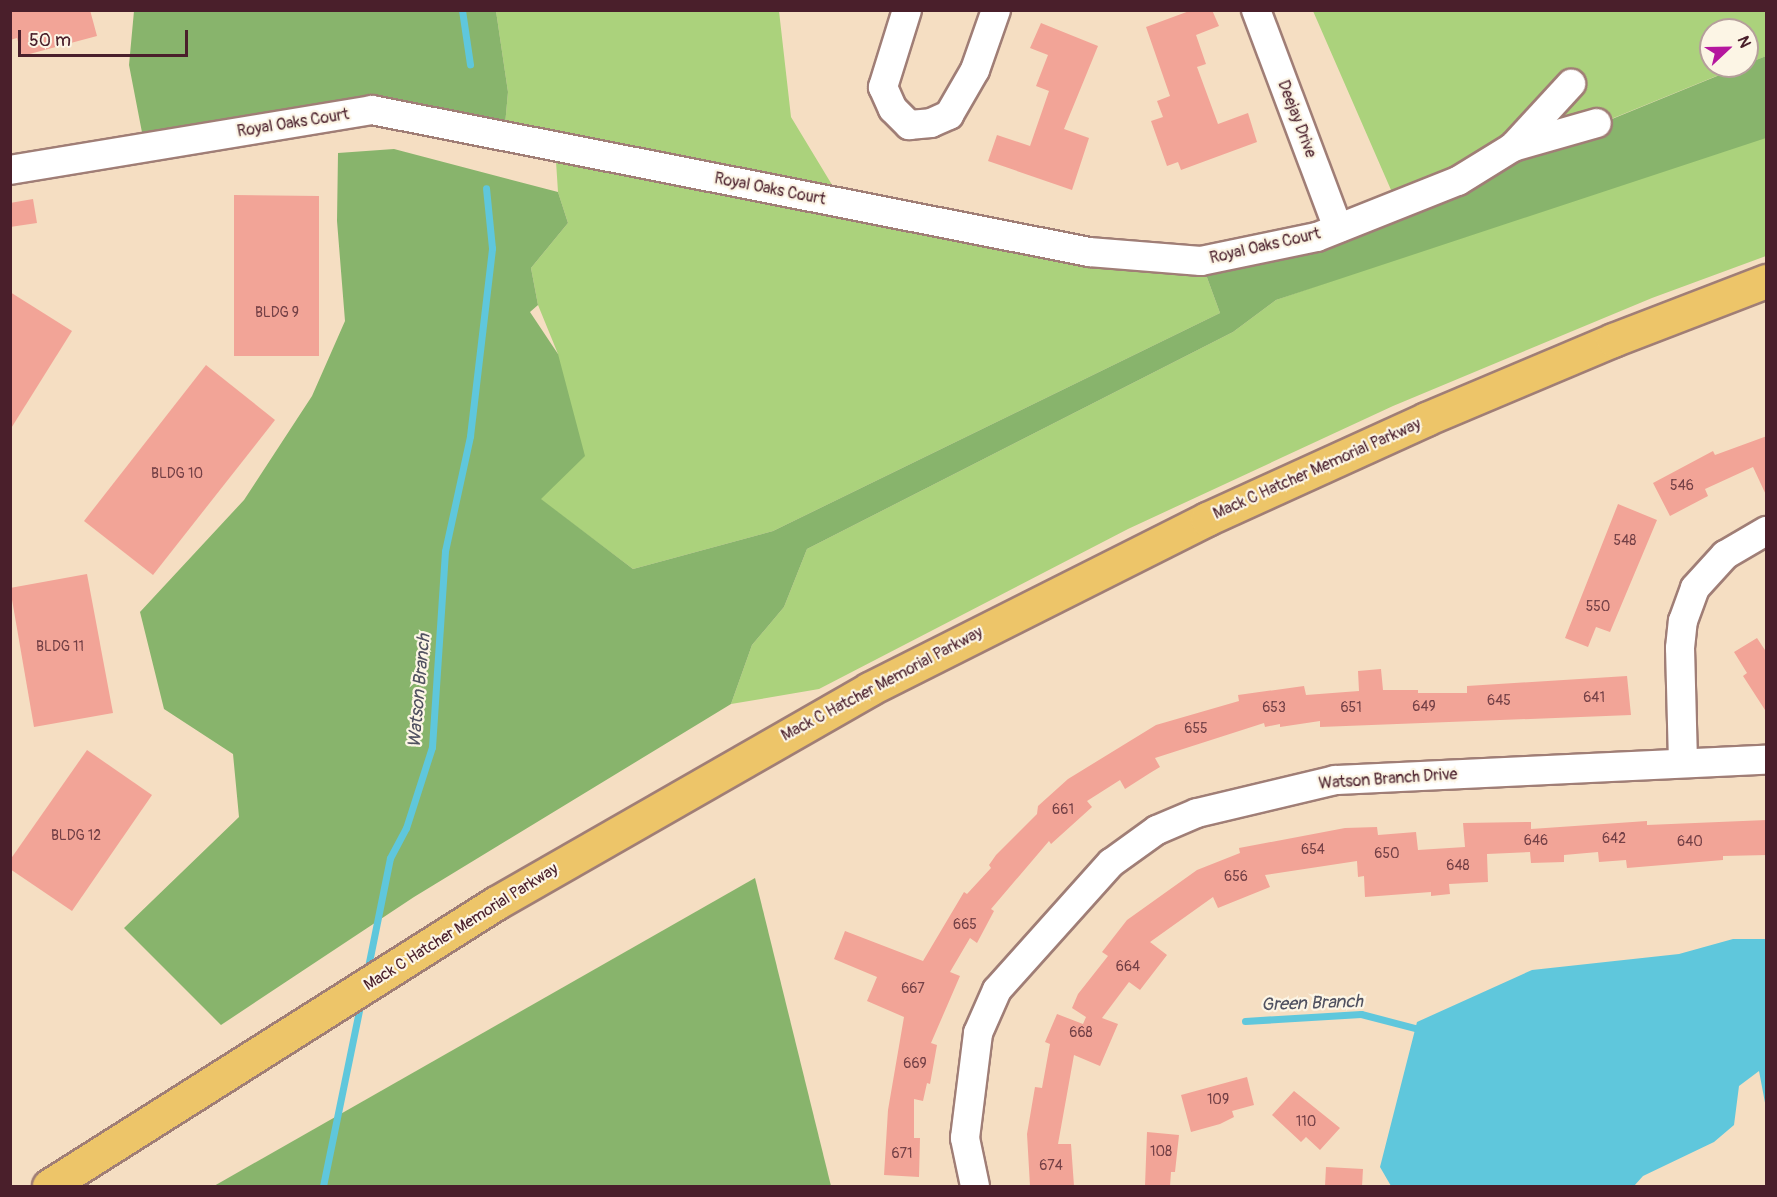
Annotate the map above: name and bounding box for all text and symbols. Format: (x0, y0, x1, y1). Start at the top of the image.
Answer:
scale bar (21, 18, 190, 56)
north arrow (1699, 18, 1759, 78)
text: 50 m (29, 29, 71, 52)
text: N (1733, 33, 1755, 51)
street label: Deejay Drive (1273, 78, 1321, 160)
street label: Royal Oaks Court (236, 105, 350, 141)
street label: Royal Oaks Court (713, 169, 827, 209)
street label: Royal Oaks Court (1208, 224, 1322, 268)
house number: BLDG 9 (255, 305, 299, 321)
street label: Mack C Hatcher Memorial Parkway (1210, 414, 1424, 524)
house number: BLDG 10 (151, 466, 203, 482)
house number: 546 (1670, 478, 1694, 494)
house number: 548 (1614, 533, 1636, 549)
house number: 550 (1586, 599, 1610, 615)
street label: Mack C Hatcher Memorial Parkway (778, 623, 986, 745)
water label: Watson Branch (404, 633, 436, 749)
house number: BLDG 11 (36, 639, 84, 655)
house number: 641 (1583, 690, 1605, 706)
house number: 645 (1487, 693, 1511, 709)
house number: 649 (1412, 699, 1436, 715)
house number: 653 (1262, 700, 1286, 716)
house number: 651 (1340, 700, 1362, 716)
house number: 655 (1184, 721, 1208, 737)
street label: Watson Branch Drive (1318, 765, 1458, 793)
house number: 661 (1052, 802, 1074, 818)
house number: BLDG 12 (51, 828, 101, 844)
house number: 642 (1602, 831, 1626, 847)
house number: 646 (1524, 833, 1548, 849)
house number: 640 (1677, 834, 1703, 850)
house number: 654 (1301, 842, 1325, 858)
house number: 650 (1374, 846, 1400, 862)
house number: 648 (1446, 858, 1470, 874)
street label: Mack C Hatcher Memorial Parkway (360, 859, 562, 995)
house number: 656 (1224, 869, 1248, 885)
house number: 665 (953, 917, 977, 933)
house number: 664 (1116, 959, 1140, 975)
house number: 667 (901, 981, 925, 997)
water label: Green Branch (1261, 991, 1363, 1017)
house number: 668 (1069, 1025, 1093, 1041)
house number: 669 (903, 1056, 927, 1072)
house number: 109 (1207, 1092, 1229, 1108)
house number: 110 (1296, 1114, 1316, 1130)
house number: 108 (1150, 1144, 1172, 1160)
house number: 671 (892, 1146, 912, 1162)
house number: 674 (1039, 1158, 1063, 1174)

